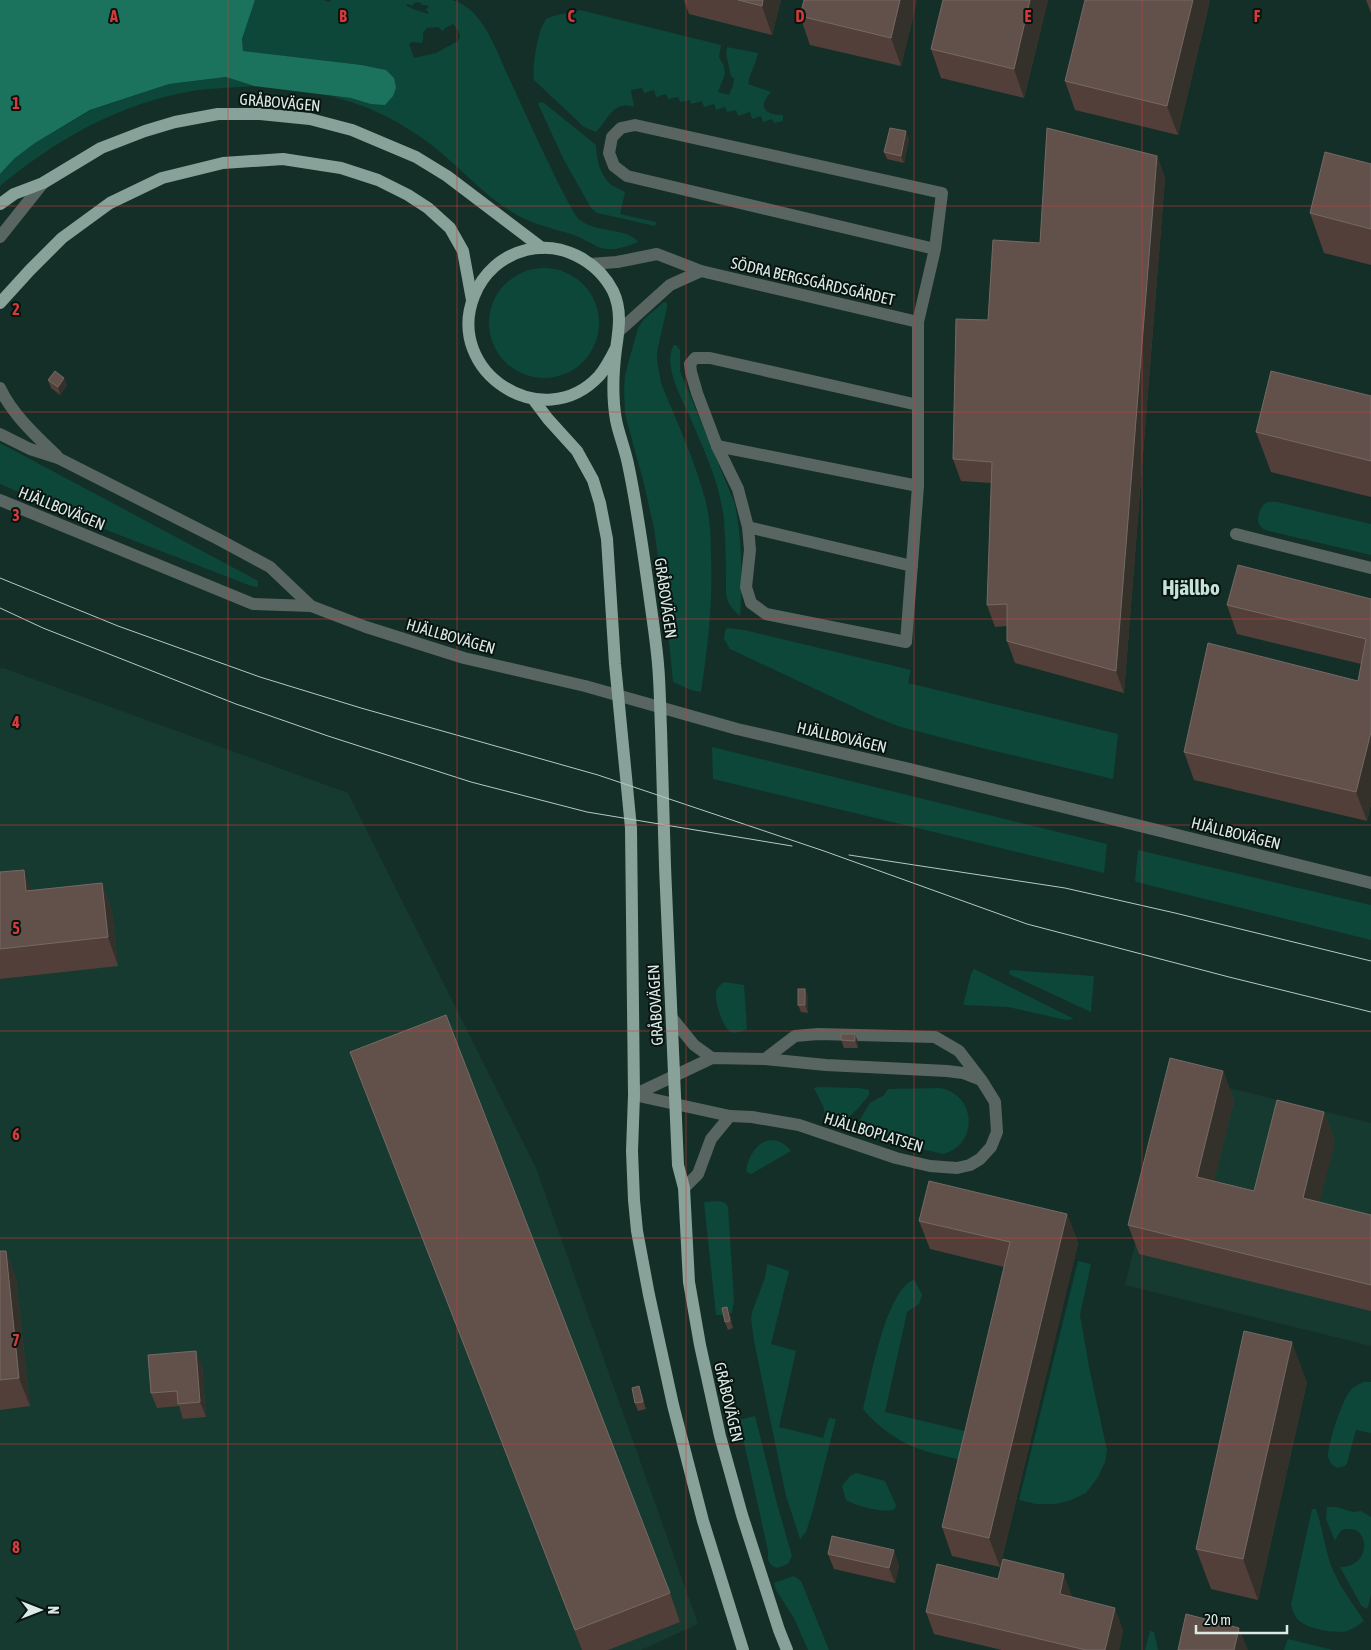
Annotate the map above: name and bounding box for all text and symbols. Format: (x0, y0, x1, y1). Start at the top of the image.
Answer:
text: A (109, 7, 118, 25)
text: B (339, 7, 347, 25)
text: C (567, 7, 575, 25)
text: D (796, 7, 805, 25)
text: E (1025, 7, 1032, 25)
text: F (1254, 7, 1261, 25)
street label: GRÅBOVÄGEN (239, 89, 321, 115)
text: 1 (12, 94, 20, 112)
street label: SÖDRA BERGSGÅRDSGÄRDET (729, 252, 897, 309)
text: 2 (12, 300, 20, 318)
street label: HJÄLLBOVÄGEN (16, 483, 108, 533)
text: 3 (12, 506, 20, 524)
street label: GRÅBOVÄGEN (651, 556, 682, 639)
district label: Hjällbo (1162, 575, 1220, 599)
street label: HJÄLLBOVÄGEN (405, 615, 497, 657)
text: 4 (11, 713, 20, 731)
street label: HJÄLLBOVÄGEN (795, 718, 889, 756)
street label: HJÄLLBOVÄGEN (1189, 813, 1283, 853)
text: 5 (12, 919, 20, 937)
street label: GRÅBOVÄGEN (643, 964, 666, 1046)
street label: HJÄLLBOPLATSEN (822, 1108, 926, 1156)
text: 6 (12, 1125, 20, 1143)
text: 7 (12, 1331, 20, 1349)
street label: GRÅBOVÄGEN (711, 1360, 748, 1444)
text: 8 (12, 1538, 20, 1556)
north arrow (15, 1585, 65, 1635)
scale bar (1196, 1602, 1287, 1634)
text: N (45, 1606, 61, 1614)
text: 20 m (1204, 1611, 1231, 1628)

